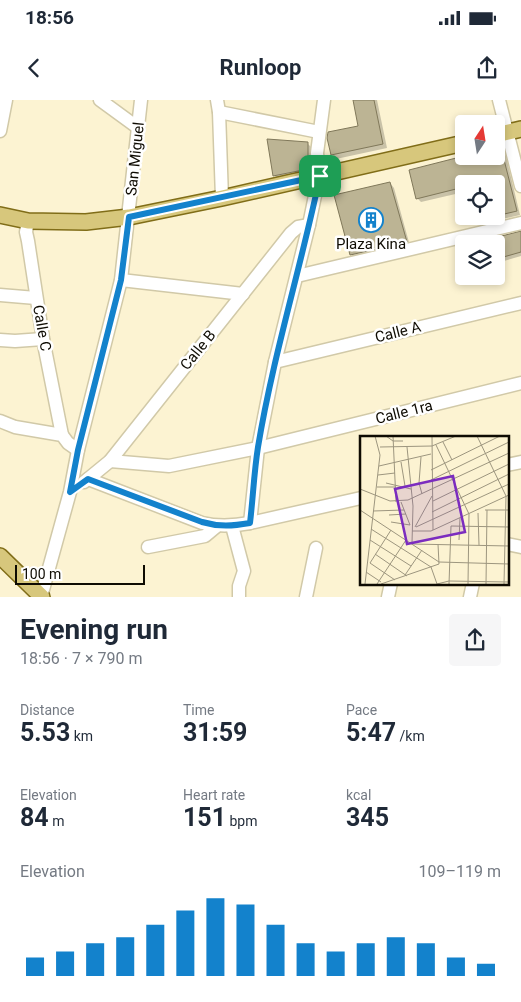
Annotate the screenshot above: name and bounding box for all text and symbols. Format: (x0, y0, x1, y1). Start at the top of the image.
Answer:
text: 18:56 (25, 6, 74, 29)
icon: back (20, 54, 48, 82)
icon: share (473, 54, 501, 82)
text: Runloop (220, 55, 301, 80)
north arrow (455, 115, 505, 165)
map controls (455, 115, 505, 285)
street label: San Miguel (122, 121, 148, 197)
pin (299, 155, 341, 197)
icon: arrive (306, 162, 334, 190)
button: locate (455, 175, 505, 225)
building icon: Plaza Kina (358, 207, 384, 233)
place label: Plaza Kina (336, 235, 406, 253)
button: layers (455, 235, 505, 285)
street label: Calle C (29, 303, 55, 353)
street label: Calle A (373, 318, 423, 346)
street label: Calle B (176, 326, 220, 374)
street label: Calle 1ra (374, 396, 434, 428)
inset map (360, 436, 508, 584)
scale bar (15, 562, 145, 585)
text: 100 m (22, 566, 61, 582)
text: Evening run (20, 613, 168, 646)
button: share (449, 614, 501, 666)
text: 18:56 · 7 × 790 m (20, 649, 142, 668)
text: Distance (20, 702, 75, 718)
text: Time (183, 702, 214, 718)
text: Pace (346, 702, 377, 718)
text: 5.53 (20, 718, 70, 747)
text: 31:59 (183, 718, 247, 747)
text: 5:47 (346, 718, 396, 747)
text: km (70, 728, 93, 744)
text: /km (396, 728, 425, 744)
text: Elevation (20, 787, 77, 803)
text: Heart rate (183, 787, 245, 803)
text: kcal (346, 787, 371, 803)
text: 84 (20, 803, 49, 832)
text: 151 (183, 803, 226, 832)
text: 345 (346, 803, 389, 832)
text: m (49, 813, 64, 829)
text: bpm (226, 813, 258, 829)
text: Elevation (20, 862, 85, 881)
text: 109–119 m (419, 862, 501, 881)

